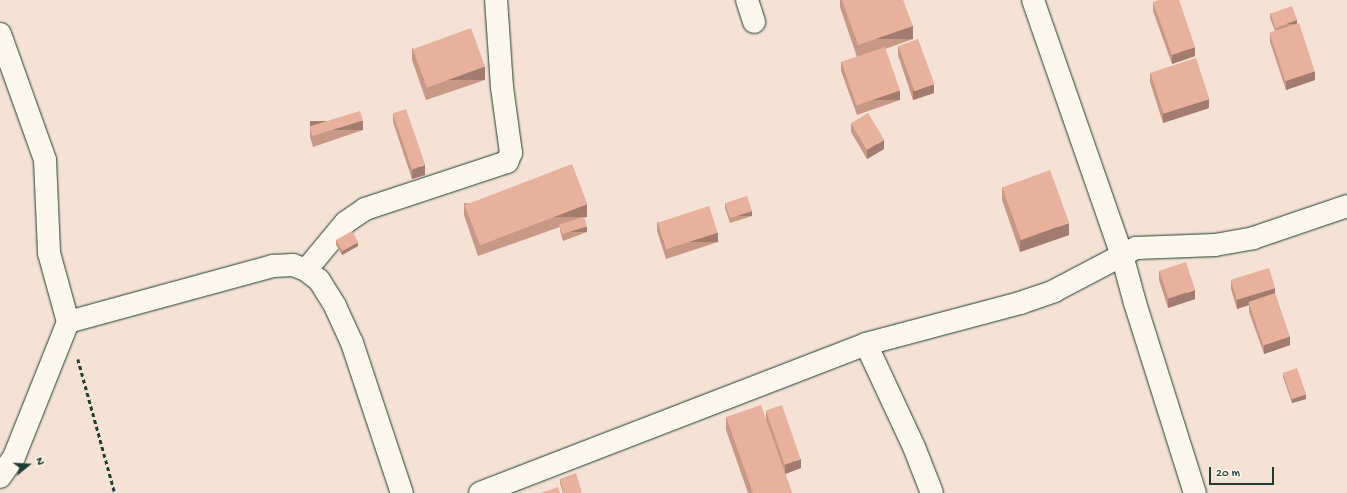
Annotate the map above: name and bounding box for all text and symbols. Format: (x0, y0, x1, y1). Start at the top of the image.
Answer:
north arrow (8, 445, 48, 485)
text: N (33, 456, 46, 467)
scale bar (1211, 459, 1276, 485)
text: 20 m (1216, 467, 1240, 481)

